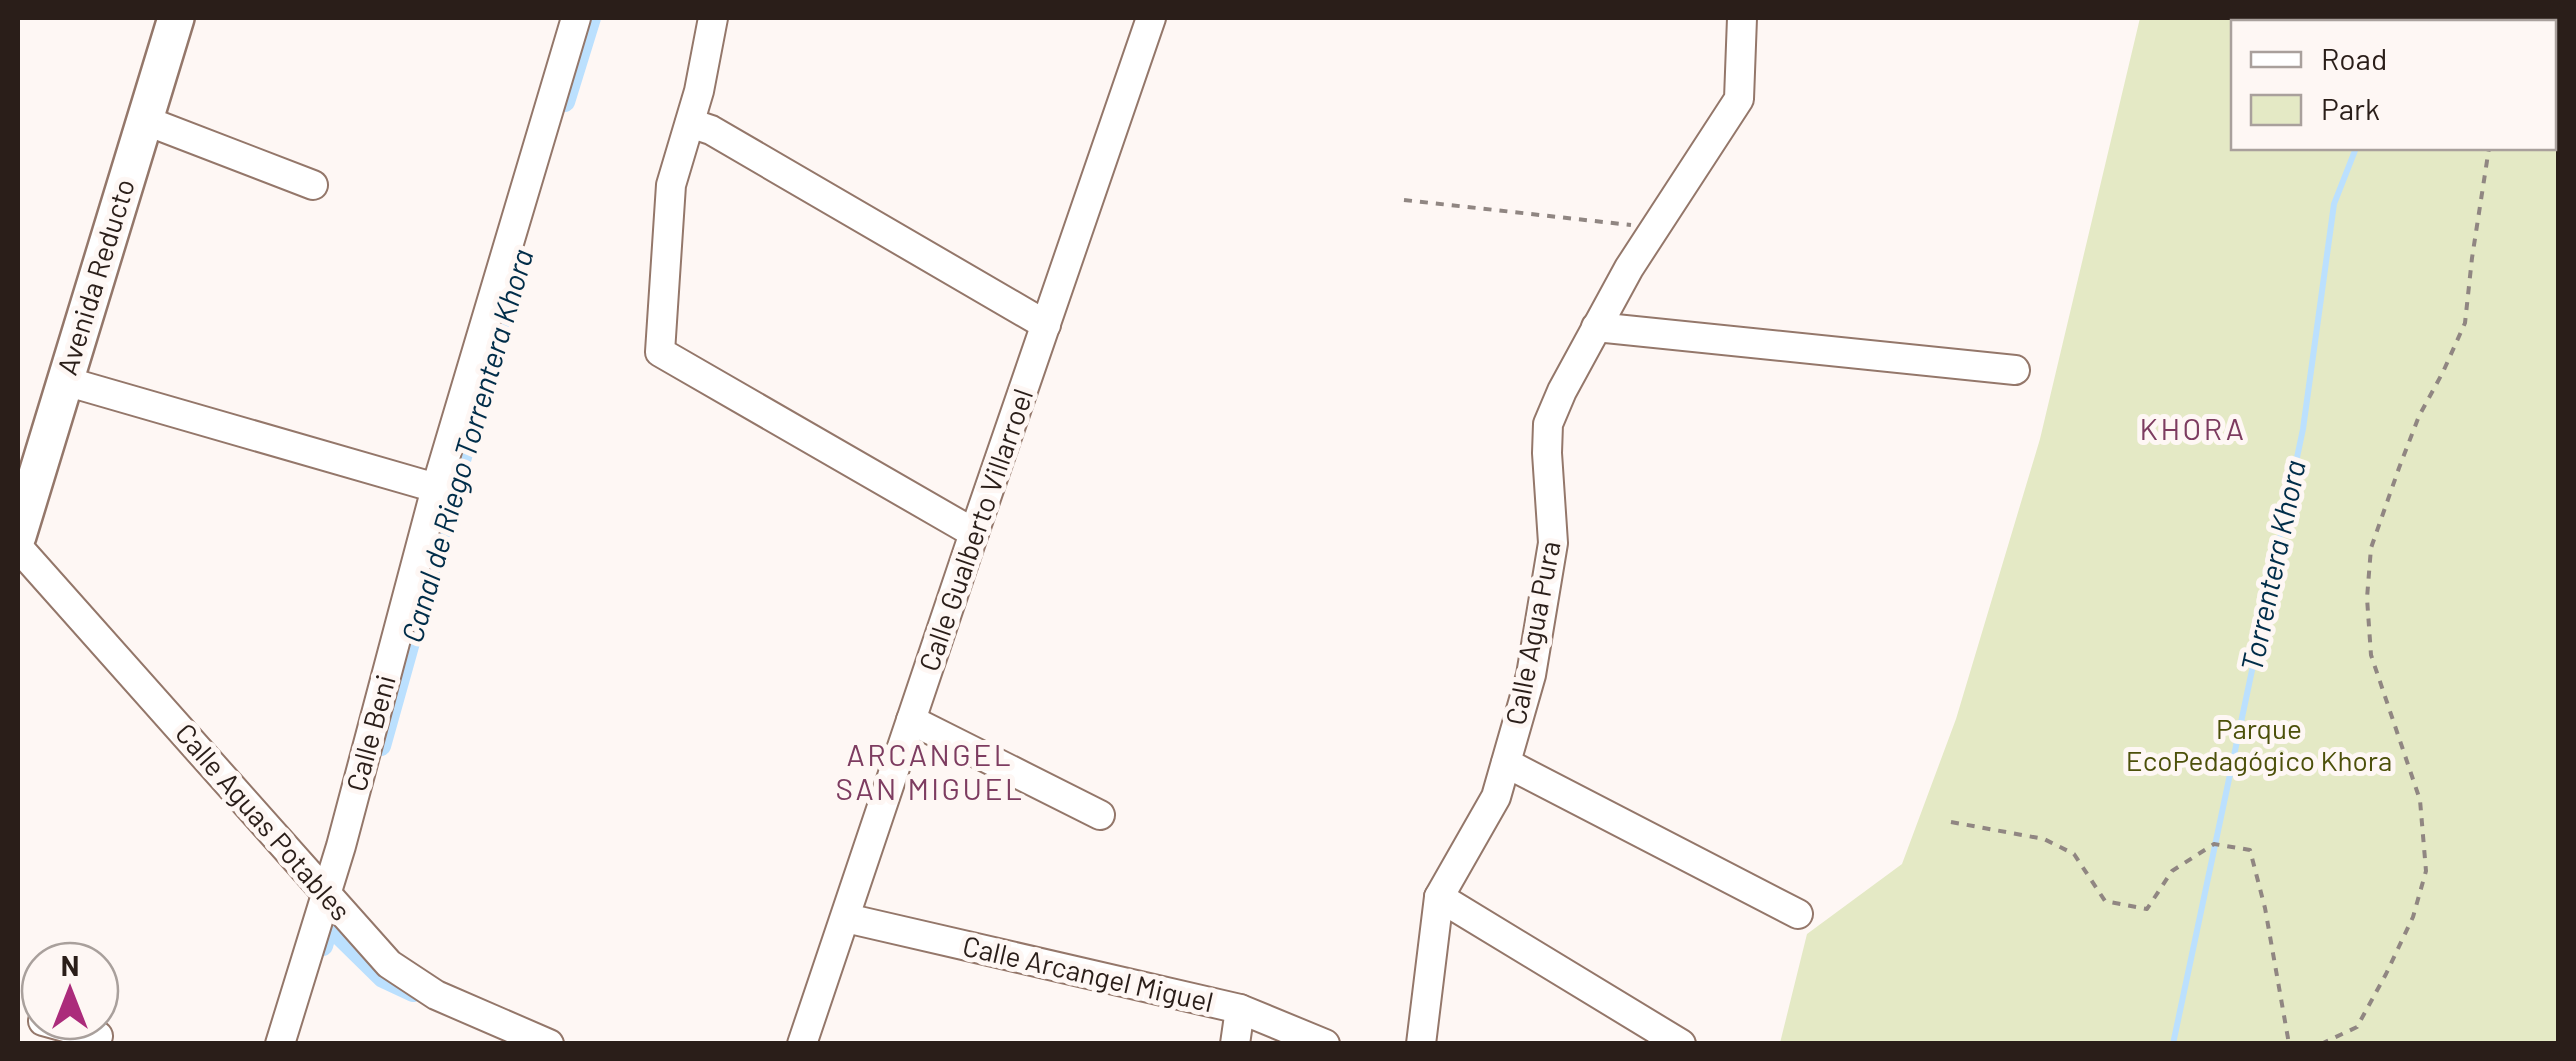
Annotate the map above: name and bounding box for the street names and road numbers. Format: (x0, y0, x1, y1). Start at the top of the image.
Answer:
street label: Avenida Reducto (49, 175, 141, 379)
street label: Calle Gualberto Villarroel (911, 384, 1039, 675)
street label: Calle Agua Pura (1498, 538, 1567, 728)
street label: Calle Beni (338, 671, 402, 795)
street label: Calle Aguas Potables (169, 716, 359, 927)
street label: Calle Arcangel Miguel (960, 928, 1217, 1018)

